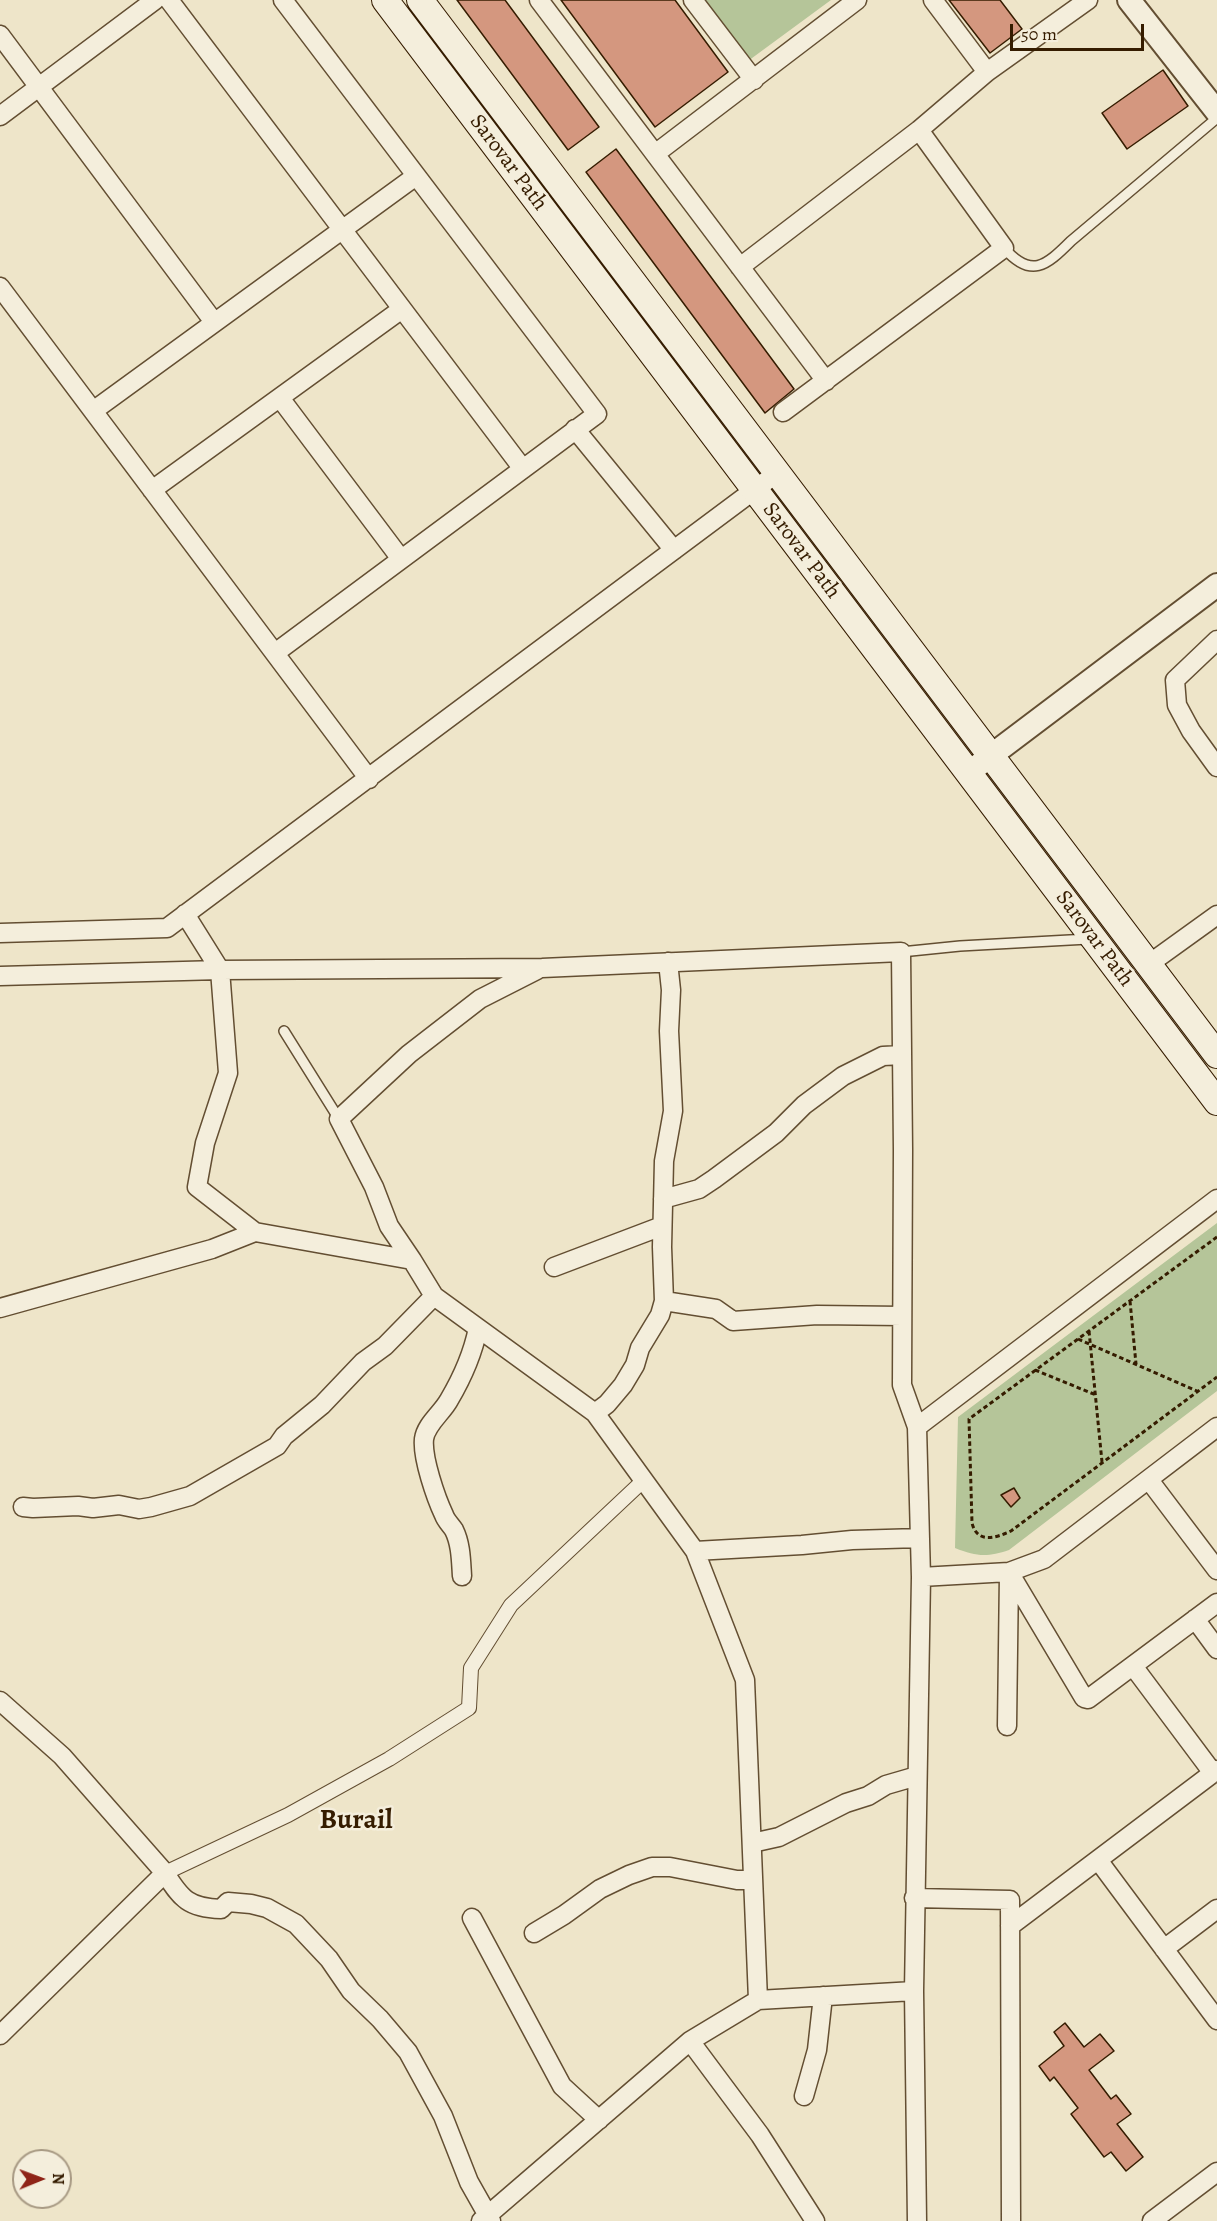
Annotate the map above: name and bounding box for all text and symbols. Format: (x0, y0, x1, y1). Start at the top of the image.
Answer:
scale bar (1013, 12, 1146, 50)
text: 50 m (1021, 22, 1057, 46)
street label: Sarovar Path (463, 110, 553, 216)
street label: Sarovar Path (756, 498, 846, 604)
street label: Sarovar Path (1049, 886, 1139, 992)
district label: Burail (319, 1804, 393, 1838)
north arrow (12, 2149, 72, 2209)
text: N (47, 2173, 69, 2185)

